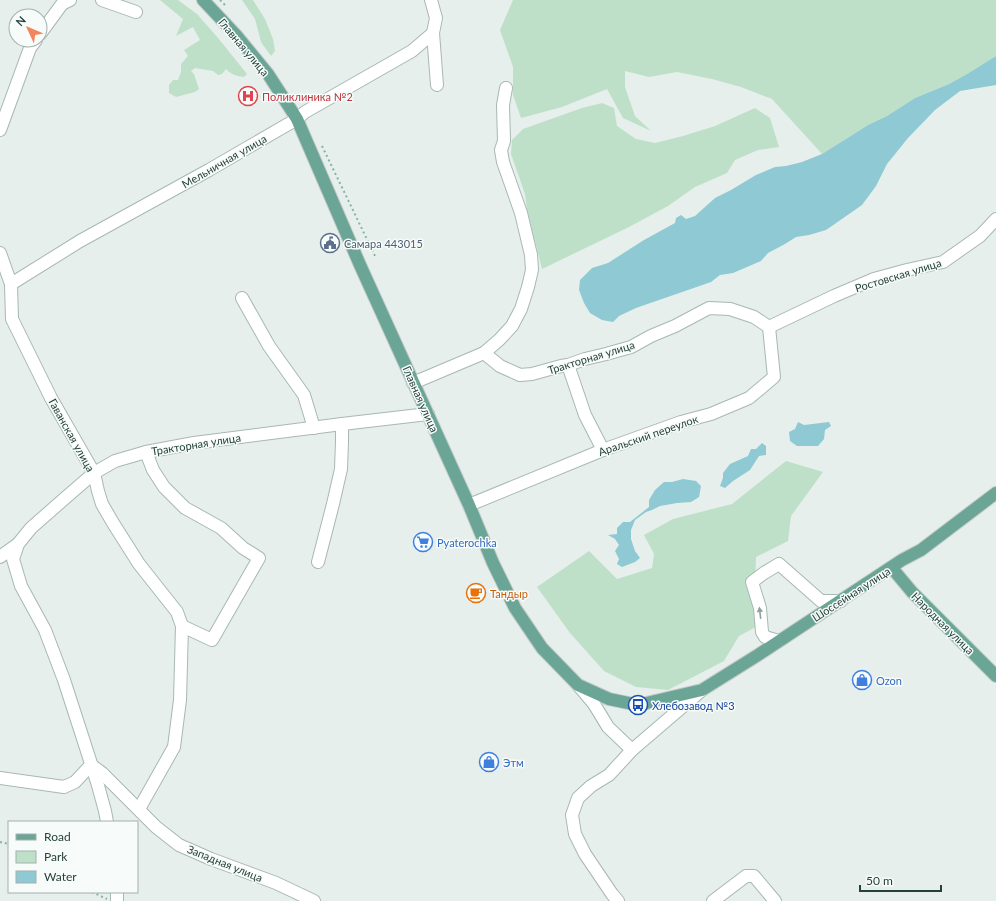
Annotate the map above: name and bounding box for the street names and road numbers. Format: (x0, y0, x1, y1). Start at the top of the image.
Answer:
street label: Главная улица (216, 16, 272, 78)
street label: Мельничная улица (179, 131, 269, 191)
street label: Ростовская улица (853, 256, 943, 294)
street label: Тракторная улица (546, 338, 636, 376)
street label: Главная улица (401, 364, 441, 434)
street label: Гаванская улица (47, 396, 97, 474)
street label: Аральский переулок (596, 412, 700, 458)
street label: Тракторная улица (150, 431, 242, 457)
street label: Шоссейная улица (810, 564, 892, 624)
street label: Народная улица (909, 589, 977, 657)
street label: Западная улица (185, 842, 265, 884)

